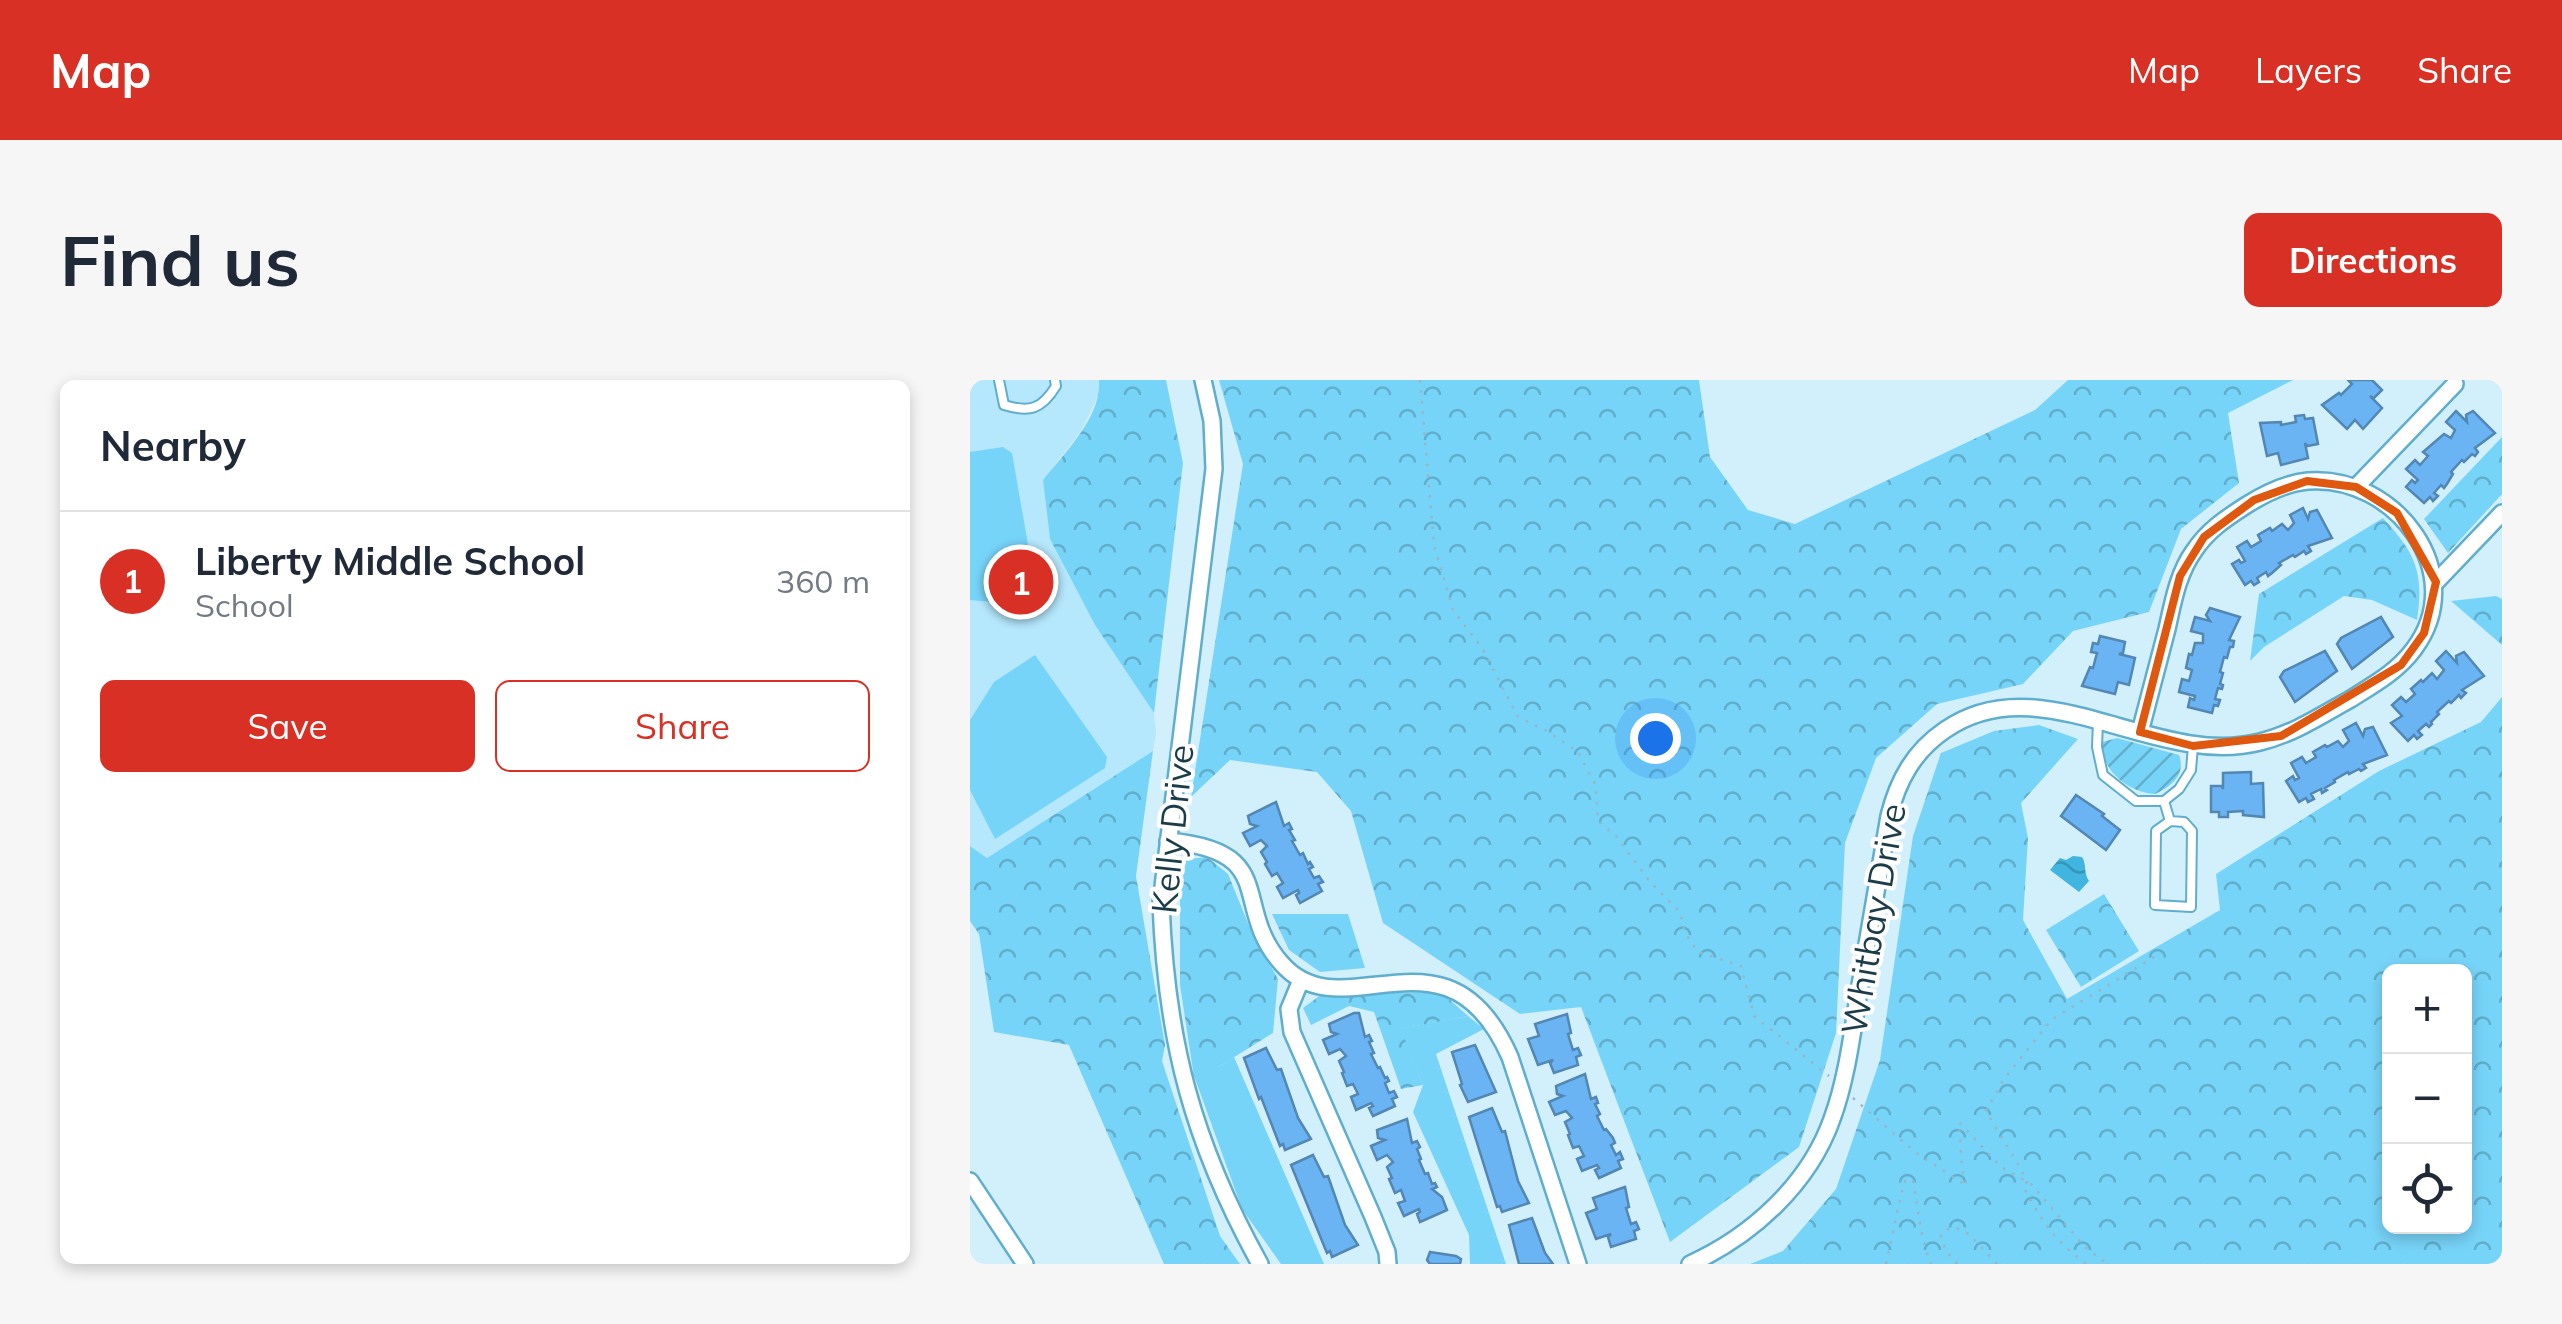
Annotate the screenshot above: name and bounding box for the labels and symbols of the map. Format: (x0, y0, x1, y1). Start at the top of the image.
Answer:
pin: 1 (988, 544, 1054, 620)
your location (1630, 713, 1681, 764)
street label: Kelly Drive (1141, 742, 1203, 916)
street label: Whitbay Drive (1831, 800, 1915, 1038)

